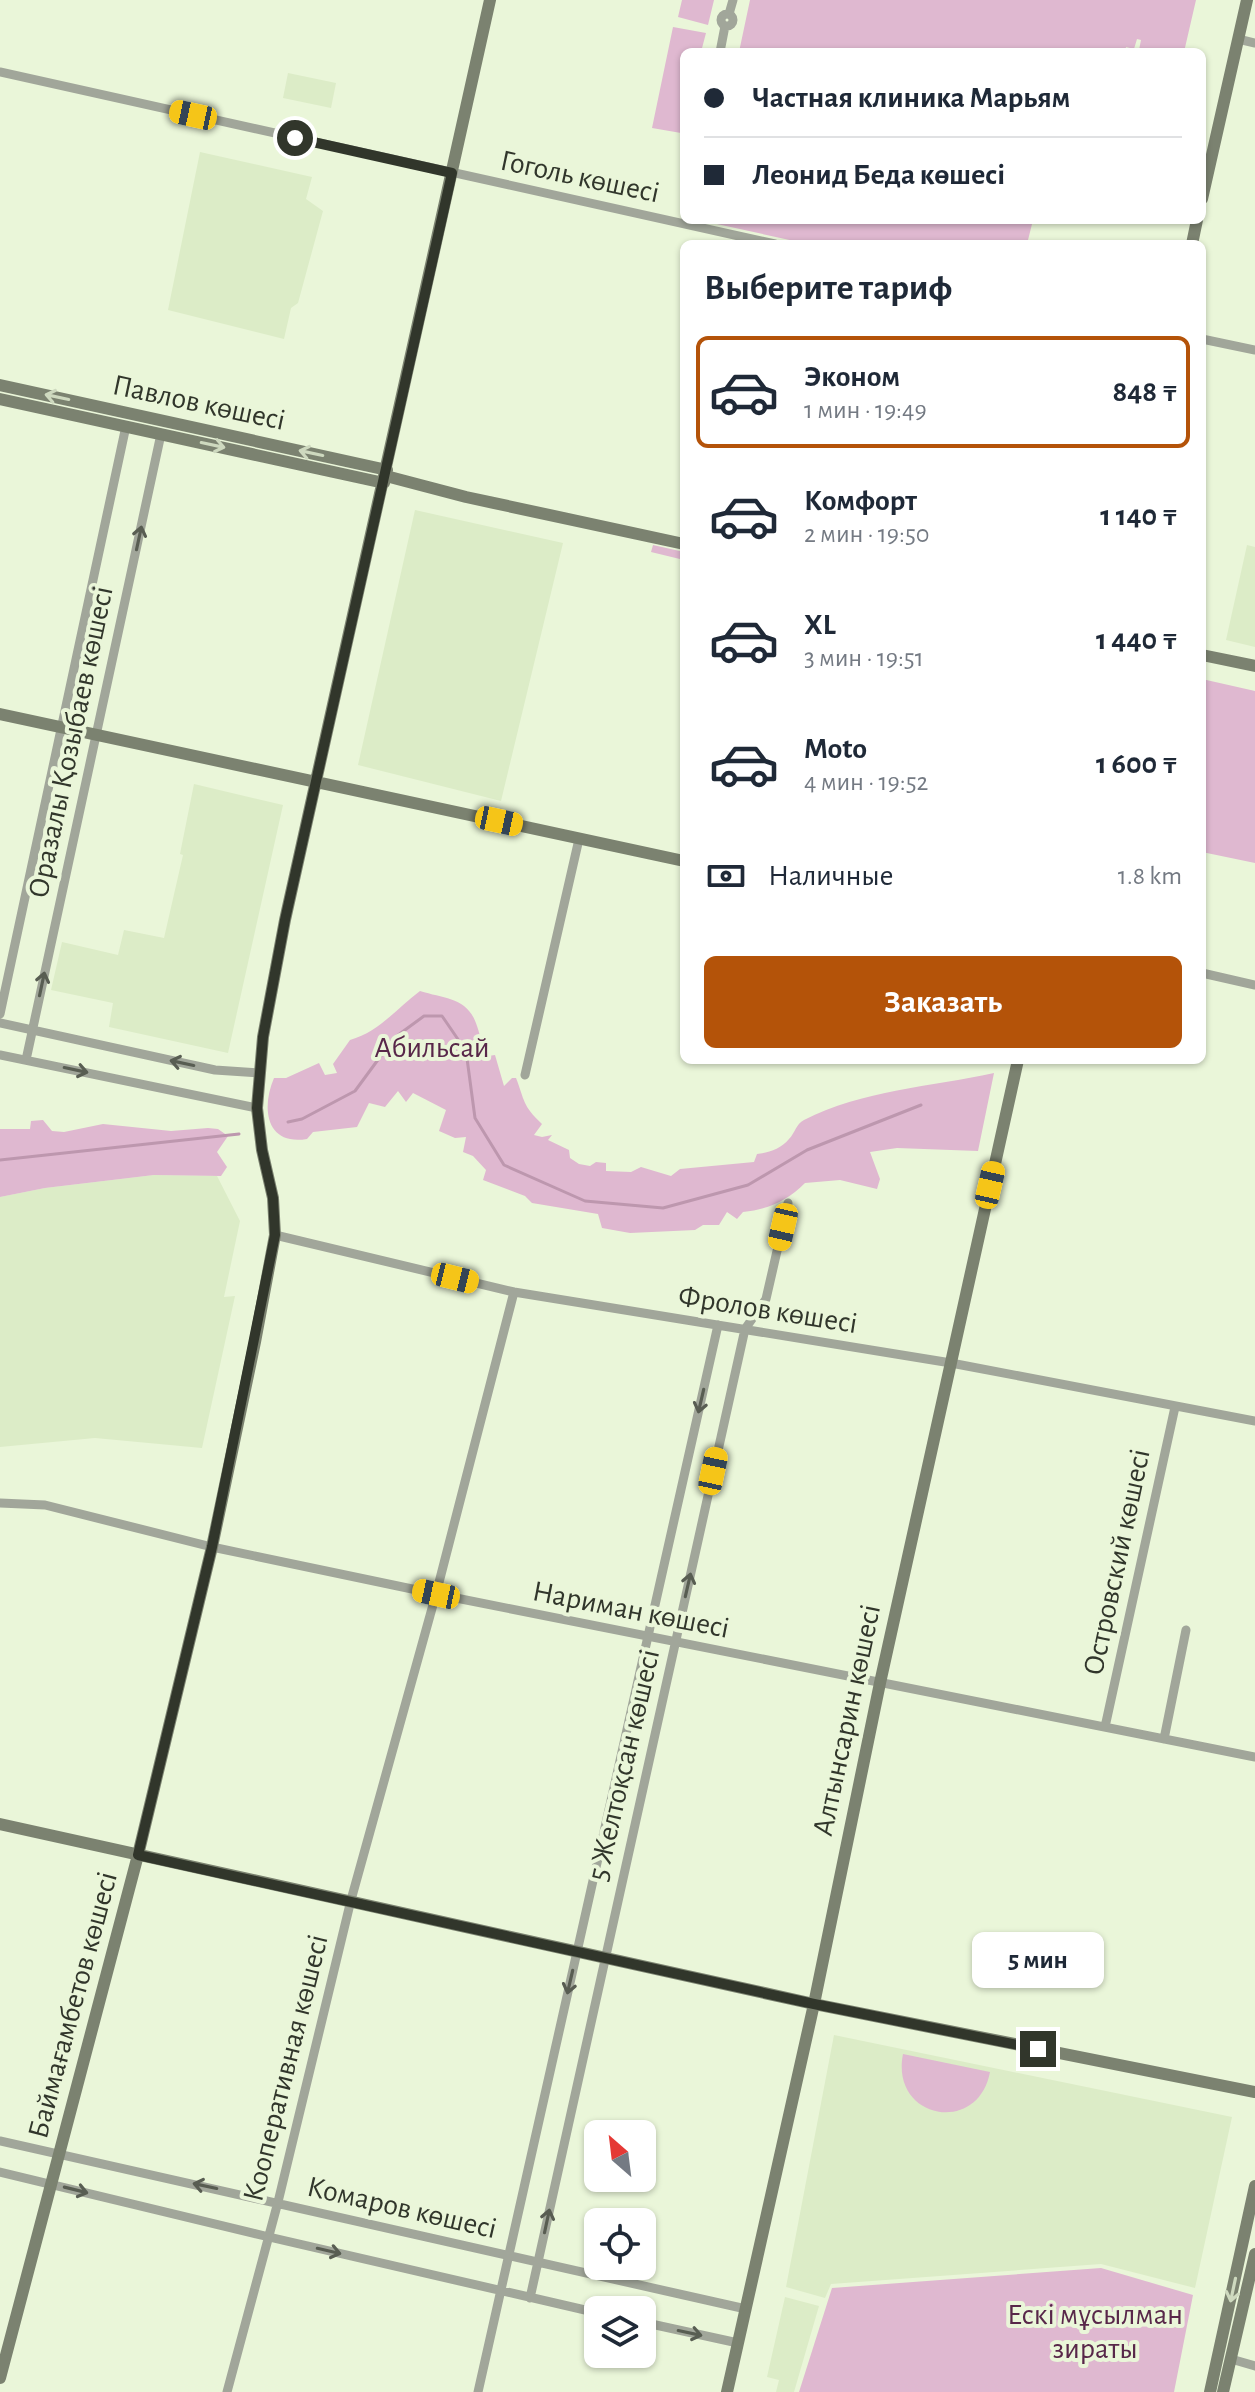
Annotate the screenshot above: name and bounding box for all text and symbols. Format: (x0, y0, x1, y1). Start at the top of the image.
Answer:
text: Частная клиника Марьям (752, 83, 1070, 113)
car (167, 98, 219, 132)
route start (277, 120, 313, 156)
street label: Гоголь көшесі (498, 146, 662, 208)
text: Леонид Беда көшесі (752, 160, 1005, 190)
text: Выберите тариф (704, 270, 952, 306)
icon: car (708, 356, 780, 428)
text: Эконом (804, 362, 900, 392)
street label: Павлов көшесі (110, 370, 288, 436)
text: 848 ₸ (1112, 377, 1178, 407)
one-way arrow (45, 389, 71, 404)
text: 1 мин · 19:49 (804, 397, 927, 423)
one-way arrow (200, 438, 225, 453)
one-way arrow (299, 445, 325, 460)
icon: car (708, 480, 780, 552)
text: Комфорт (804, 486, 917, 516)
text: 1 140 ₸ (1100, 501, 1178, 531)
text: 2 мин · 19:50 (804, 521, 930, 547)
one-way arrow (132, 526, 147, 551)
street label: Оразалы Қозыбаев көшесі (23, 584, 119, 901)
icon: car (708, 604, 780, 676)
text: XL (804, 610, 836, 640)
text: 1 440 ₸ (1096, 625, 1178, 655)
text: 3 мин · 19:51 (804, 645, 924, 671)
icon: car (708, 728, 780, 800)
text: Moto (804, 734, 867, 764)
text: 1 600 ₸ (1096, 749, 1178, 779)
text: 4 мин · 19:52 (804, 769, 928, 795)
car (473, 804, 525, 838)
icon: cash (704, 854, 748, 898)
text: Наличные (768, 861, 894, 891)
text: 1.8 km (1118, 863, 1182, 889)
button: Заказать (704, 956, 1182, 1048)
one-way arrow (35, 971, 50, 997)
park label: Абильсай (374, 1033, 490, 1063)
one-way arrow (170, 1055, 196, 1070)
one-way arrow (63, 1064, 89, 1079)
car (973, 1159, 1007, 1211)
car (766, 1201, 800, 1253)
car (429, 1261, 481, 1295)
street label: Фролов көшесі (676, 1281, 860, 1339)
one-way arrow (693, 1388, 708, 1413)
car (696, 1445, 730, 1497)
street label: Островский көшесі (1078, 1446, 1156, 1678)
one-way arrow (681, 1573, 696, 1598)
street label: Нариман көшесі (530, 1576, 732, 1644)
car (410, 1577, 462, 1611)
street label: Алтынсарин көшесі (808, 1602, 886, 1839)
street label: 5 Желтоқсан көшесі (583, 1647, 665, 1884)
street label: Баймағамбетов көшесі (23, 1869, 123, 2142)
street label: Кооперативная көшесі (238, 1932, 334, 2205)
callout: 5 мин (972, 1933, 1104, 1989)
text: 5 мин (1008, 1947, 1068, 1973)
one-way arrow (562, 1969, 577, 1995)
route end (1020, 2031, 1056, 2067)
north arrow (584, 2120, 656, 2192)
map controls (584, 2120, 656, 2368)
street label: Комаров көшесі (304, 2172, 499, 2244)
one-way arrow (193, 2178, 219, 2193)
one-way arrow (62, 2183, 88, 2198)
button: locate (584, 2208, 656, 2280)
one-way arrow (540, 2209, 555, 2235)
one-way arrow (315, 2244, 341, 2259)
one-way arrow (1225, 2277, 1240, 2302)
button: layers (584, 2296, 656, 2368)
park label: Ескі мұсылман зираты (1007, 2300, 1183, 2364)
one-way arrow (677, 2326, 702, 2341)

